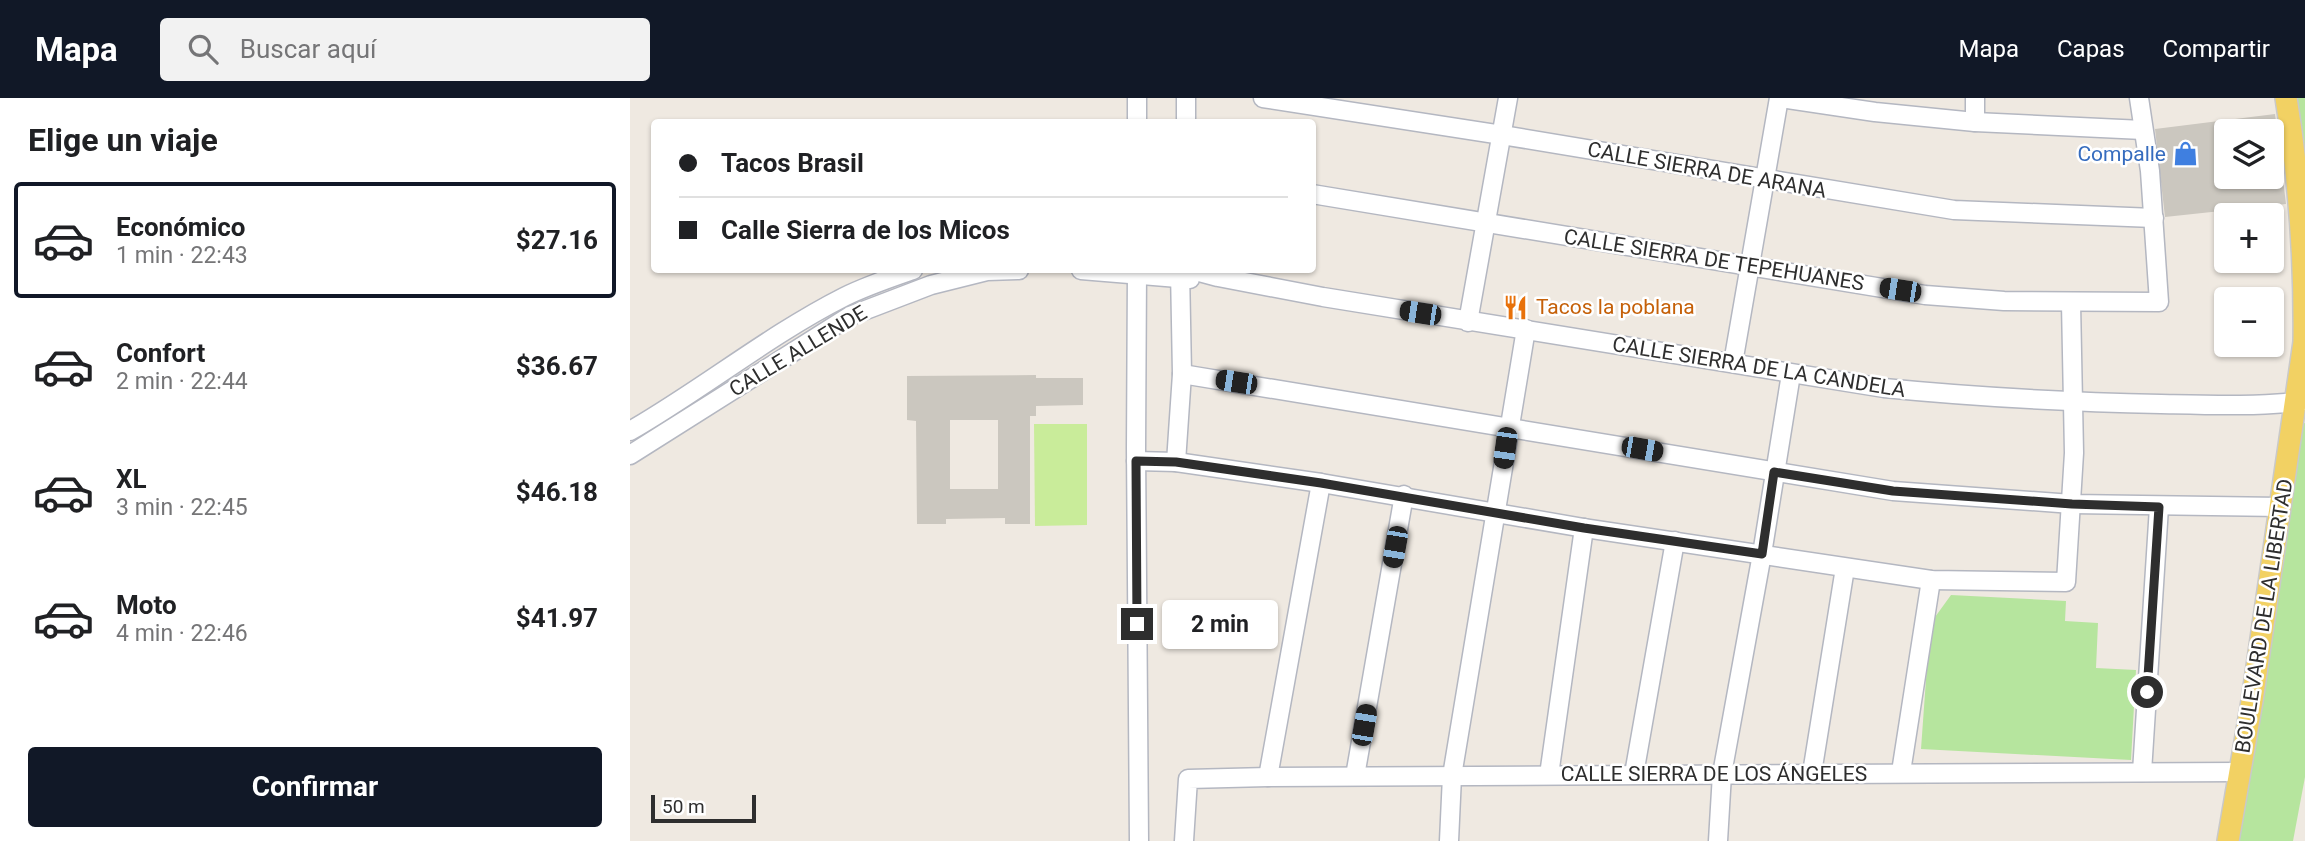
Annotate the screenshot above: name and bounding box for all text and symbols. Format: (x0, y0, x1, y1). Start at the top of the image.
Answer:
search box (160, 18, 650, 81)
text: Mapa (35, 30, 118, 69)
icon: search (184, 30, 222, 68)
text: Buscar aquí (240, 34, 376, 64)
text: Mapa (1958, 35, 2019, 63)
text: Capas (2057, 35, 2125, 63)
text: Compartir (2163, 35, 2270, 63)
map controls (2214, 119, 2284, 357)
button: layers (2214, 119, 2284, 189)
text: Elige un viaje (28, 121, 218, 159)
street label: CALLE SIERRA DE ARANA (1586, 137, 1829, 203)
shop icon: Compalle (2172, 140, 2200, 168)
place label: Compalle (2077, 142, 2166, 166)
text: Tacos Brasil (721, 148, 864, 178)
button: + (2214, 203, 2284, 273)
icon: car (32, 209, 95, 272)
text: Económico (116, 212, 245, 242)
text: Calle Sierra de los Micos (721, 215, 1010, 245)
street label: CALLE SIERRA DE TEPEHUANES (1562, 224, 1866, 296)
text: $27.16 (516, 225, 598, 255)
text: 1 min · 22:43 (116, 242, 248, 269)
car (1878, 276, 1923, 304)
button: − (2214, 287, 2284, 357)
restaurant icon: Tacos la poblana (1502, 293, 1530, 321)
place label: Tacos la poblana (1536, 295, 1695, 319)
car (1398, 299, 1443, 327)
street label: CALLE ALLENDE (725, 300, 871, 401)
street label: CALLE SIERRA DE LA CANDELA (1611, 332, 1908, 402)
icon: car (32, 335, 95, 398)
text: Confort (116, 338, 205, 368)
text: $36.67 (516, 351, 598, 381)
text: 2 min · 22:44 (116, 368, 248, 395)
car (1214, 368, 1259, 396)
car (1492, 426, 1519, 470)
car (1620, 435, 1665, 463)
icon: car (32, 461, 95, 524)
text: XL (116, 464, 147, 494)
text: $46.18 (516, 477, 598, 507)
street label: BOULEVARD DE LA LIBERTAD (2230, 477, 2298, 755)
text: 3 min · 22:45 (116, 494, 248, 521)
car (1382, 524, 1409, 570)
icon: car (32, 587, 95, 650)
text: Moto (116, 590, 177, 620)
callout: 2 min (1162, 600, 1277, 648)
text: $41.97 (516, 603, 598, 633)
route end (1121, 608, 1153, 640)
text: 2 min (1191, 611, 1249, 638)
text: 4 min · 22:46 (116, 620, 248, 647)
route start (2131, 676, 2163, 708)
car (1351, 702, 1378, 748)
button: Confirmar (28, 747, 602, 827)
street label: CALLE SIERRA DE LOS ÁNGELES (1561, 762, 1867, 786)
scale bar (651, 792, 756, 824)
text: 50 m (662, 795, 705, 818)

